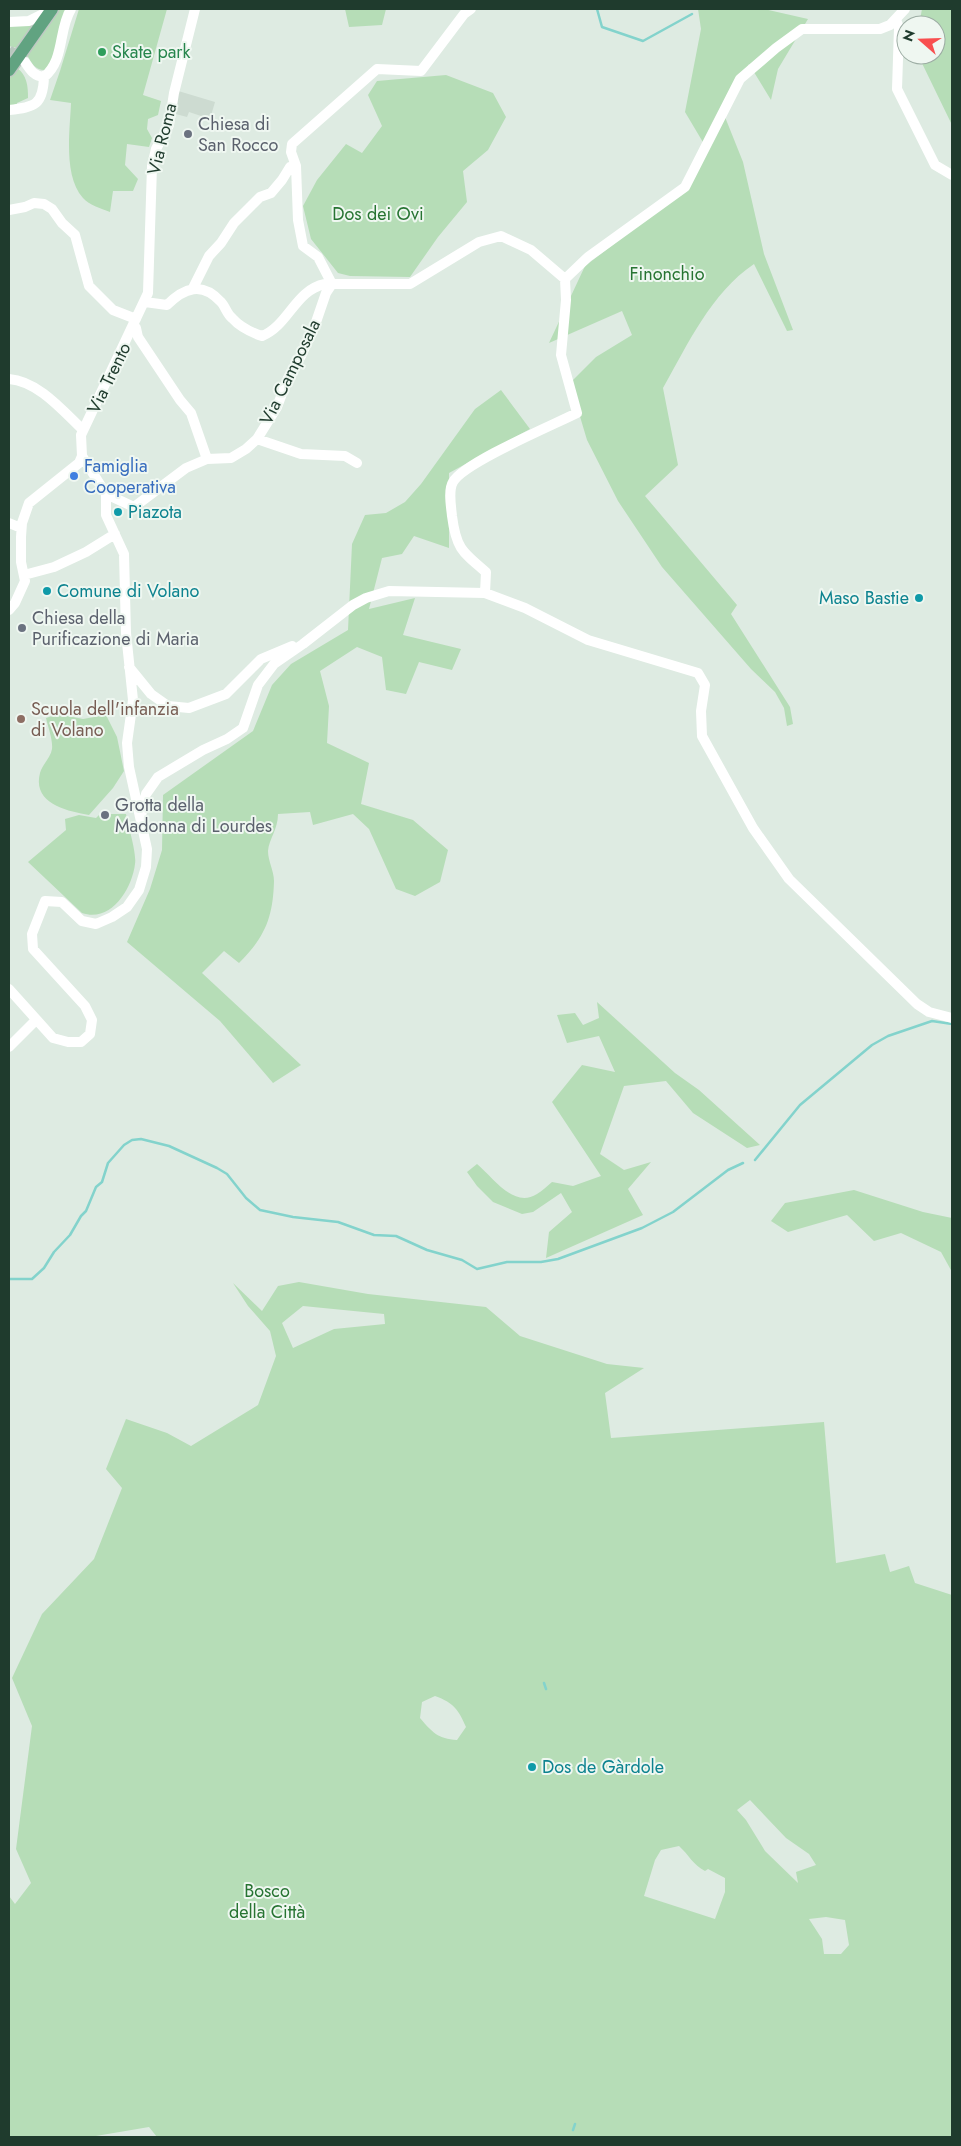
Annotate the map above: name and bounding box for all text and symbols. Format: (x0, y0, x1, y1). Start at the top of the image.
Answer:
north arrow (896, 15, 946, 65)
text: N (897, 27, 920, 44)
place label: Skate park (112, 39, 191, 65)
marker: Skate park (96, 46, 108, 58)
street label: Via Roma (141, 100, 183, 178)
place label: Chiesa di San Rocco (198, 111, 278, 158)
marker: Chiesa di San Rocco (182, 128, 194, 140)
park label: Dos dei Ovi (332, 201, 424, 227)
park label: Finonchio (630, 261, 705, 287)
street label: Via Camposala (253, 315, 327, 429)
street label: Via Trento (81, 338, 137, 418)
place label: Famiglia Cooperativa (84, 453, 176, 500)
marker: Famiglia Cooperativa (68, 470, 80, 482)
place label: Piazota (128, 499, 182, 525)
marker: Piazota (112, 506, 124, 518)
place label: Comune di Volano (57, 578, 200, 604)
marker: Comune di Volano (41, 585, 53, 597)
place label: Maso Bastie (819, 585, 909, 611)
marker: Maso Bastie (913, 592, 925, 604)
place label: Chiesa della Purificazione di Maria (32, 605, 199, 652)
marker: Chiesa della Purificazione di Maria (16, 622, 28, 634)
place label: Scuola dell'infanzia di Volano (31, 696, 179, 743)
marker: Scuola dell'infanzia di Volano (15, 713, 27, 725)
place label: Grotta della Madonna di Lourdes (115, 792, 272, 839)
marker: Grotta della Madonna di Lourdes (99, 809, 111, 821)
place label: Dos de Gàrdole (542, 1754, 664, 1780)
marker: Dos de Gàrdole (526, 1761, 538, 1773)
park label: Bosco della Città (229, 1878, 305, 1925)

